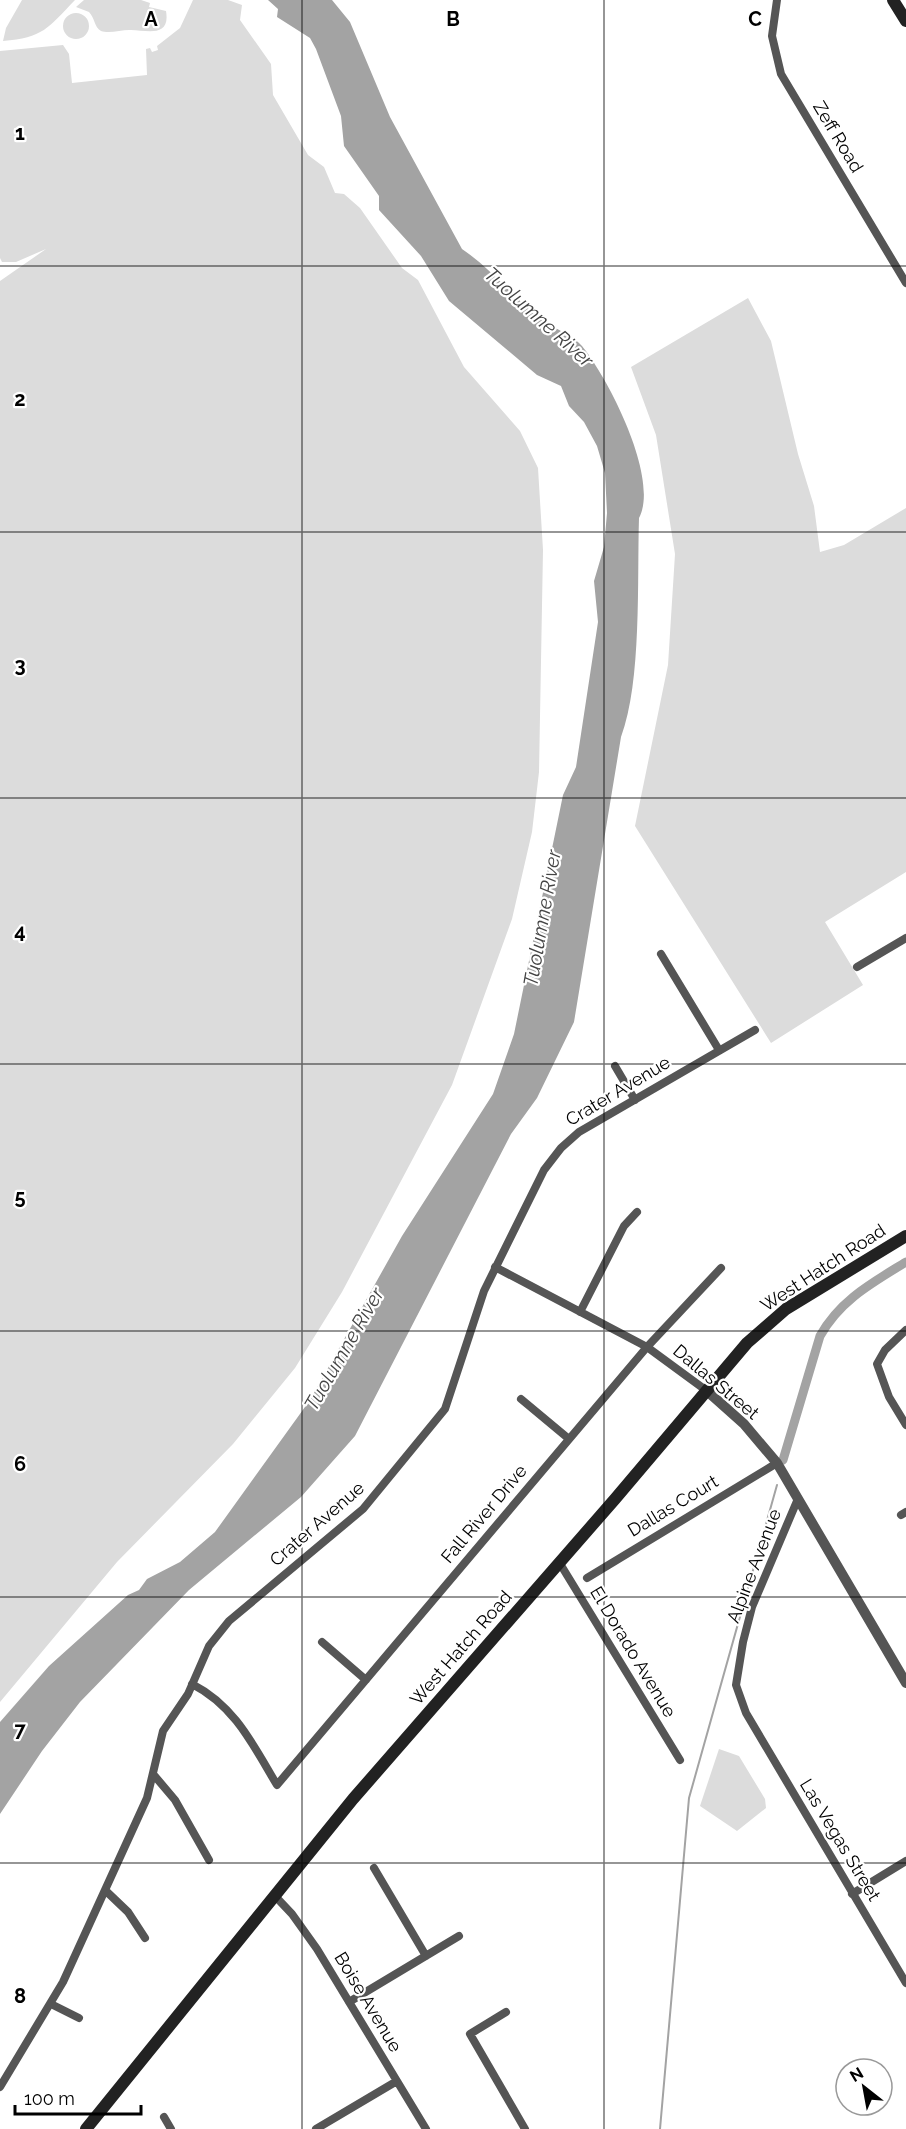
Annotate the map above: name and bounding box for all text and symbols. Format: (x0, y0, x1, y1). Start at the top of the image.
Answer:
text: A (144, 7, 158, 31)
text: B (446, 7, 460, 31)
text: C (748, 7, 762, 31)
street label: Zeff Road (809, 97, 868, 176)
text: 1 (15, 121, 25, 145)
water label: Tuolumne River (480, 262, 599, 373)
text: 2 (14, 387, 26, 411)
text: 3 (14, 653, 26, 677)
water label: Tuolumne River (518, 847, 566, 988)
text: 4 (14, 919, 26, 943)
street label: Crater Avenue (562, 1051, 674, 1130)
text: 5 (14, 1185, 26, 1209)
street label: West Hatch Road (756, 1219, 889, 1316)
water label: Tuolumne River (299, 1282, 389, 1415)
street label: Dallas Street (669, 1340, 763, 1424)
text: 6 (14, 1452, 26, 1476)
street label: Fall River Drive (436, 1460, 531, 1567)
street label: Dallas Court (624, 1470, 722, 1541)
street label: Crater Avenue (265, 1477, 368, 1570)
street label: Alpine Avenue (722, 1505, 785, 1626)
street label: El Dorado Avenue (586, 1583, 681, 1721)
street label: West Hatch Road (405, 1586, 516, 1709)
text: 7 (14, 1718, 26, 1742)
street label: Las Vegas Street (796, 1775, 885, 1905)
street label: Boise Avenue (330, 1948, 407, 2056)
text: 8 (14, 1984, 26, 2008)
north arrow (834, 2057, 894, 2117)
text: N (846, 2063, 867, 2086)
scale bar (15, 2078, 141, 2116)
text: 100 m (24, 2088, 75, 2109)

